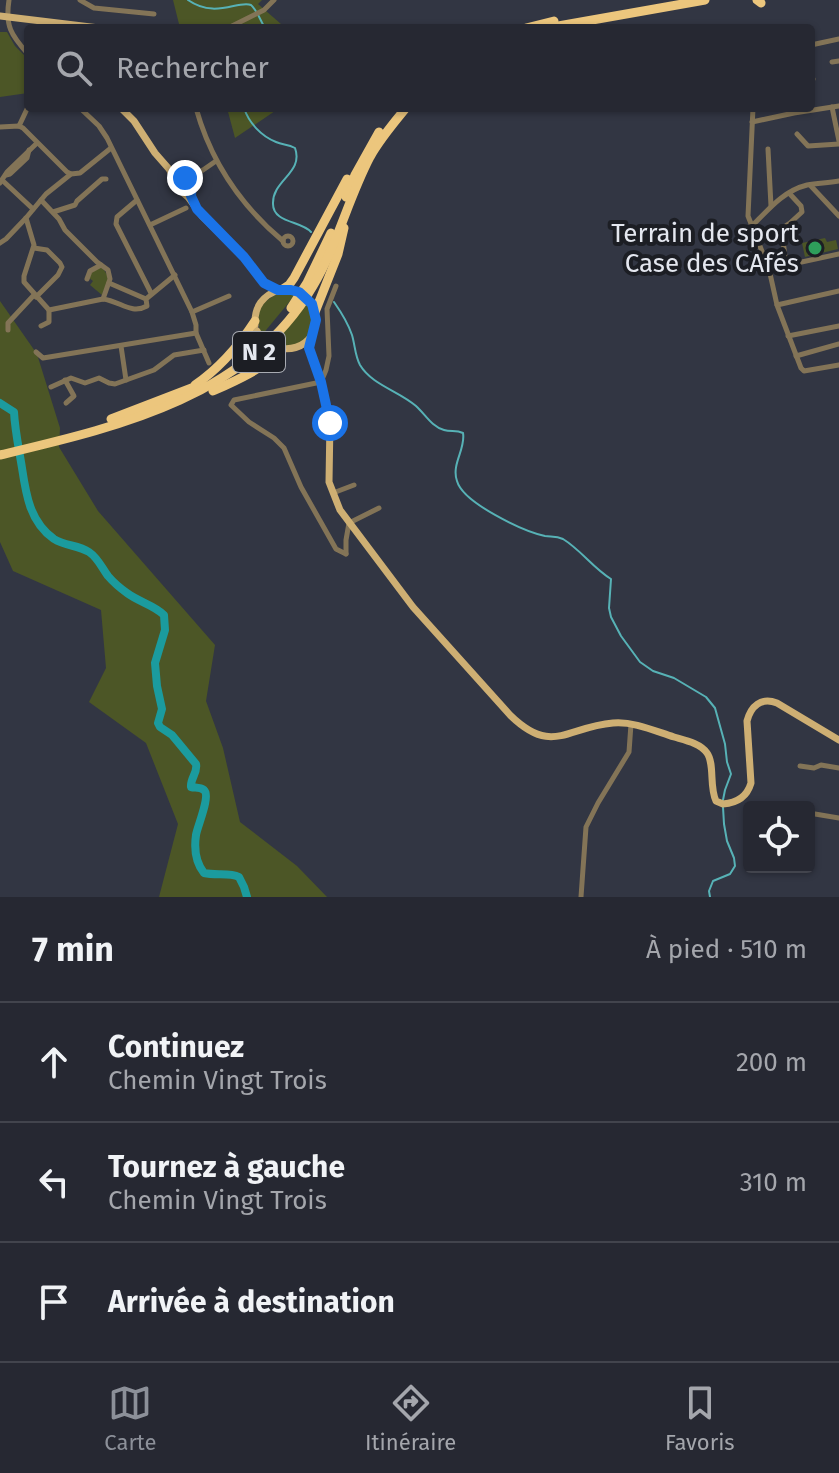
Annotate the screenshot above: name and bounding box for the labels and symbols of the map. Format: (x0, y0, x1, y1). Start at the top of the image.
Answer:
route end (167, 160, 203, 196)
place label: Terrain de sport Case des CAfés (611, 218, 800, 279)
marker: Terrain de sport Case des CAfés (806, 239, 824, 257)
road number: N 2 (233, 332, 285, 372)
route start (312, 405, 348, 441)

